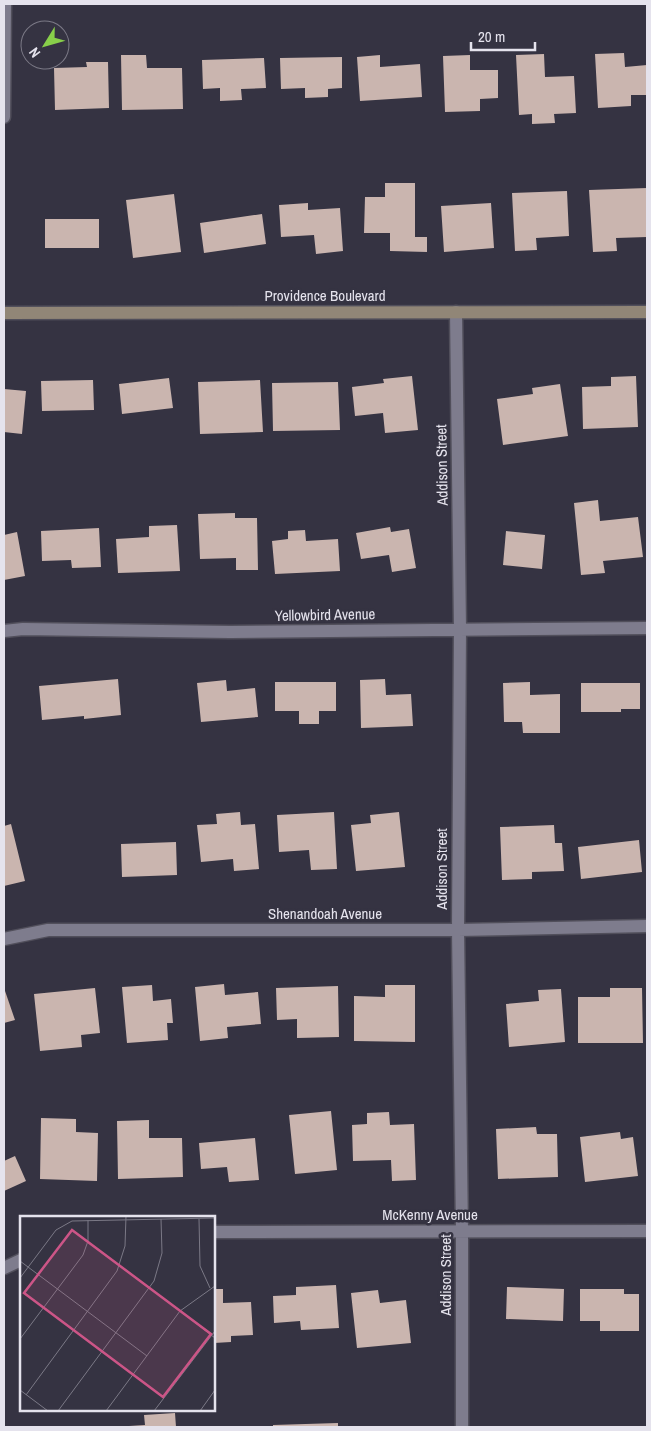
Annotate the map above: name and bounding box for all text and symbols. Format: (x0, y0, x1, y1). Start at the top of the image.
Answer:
north arrow (20, 20, 70, 70)
scale bar (471, 20, 535, 52)
text: 20 m (478, 26, 505, 47)
text: N (25, 44, 44, 62)
street label: Providence Boulevard (264, 285, 386, 306)
street label: Addison Street (430, 424, 453, 507)
street label: Yellowbird Avenue (274, 603, 376, 626)
street label: Addison Street (431, 828, 452, 911)
street label: Shenandoah Avenue (268, 903, 382, 924)
street label: McKenny Avenue (382, 1204, 478, 1225)
inset map (20, 1216, 215, 1411)
street label: Addison Street (435, 1234, 456, 1317)

